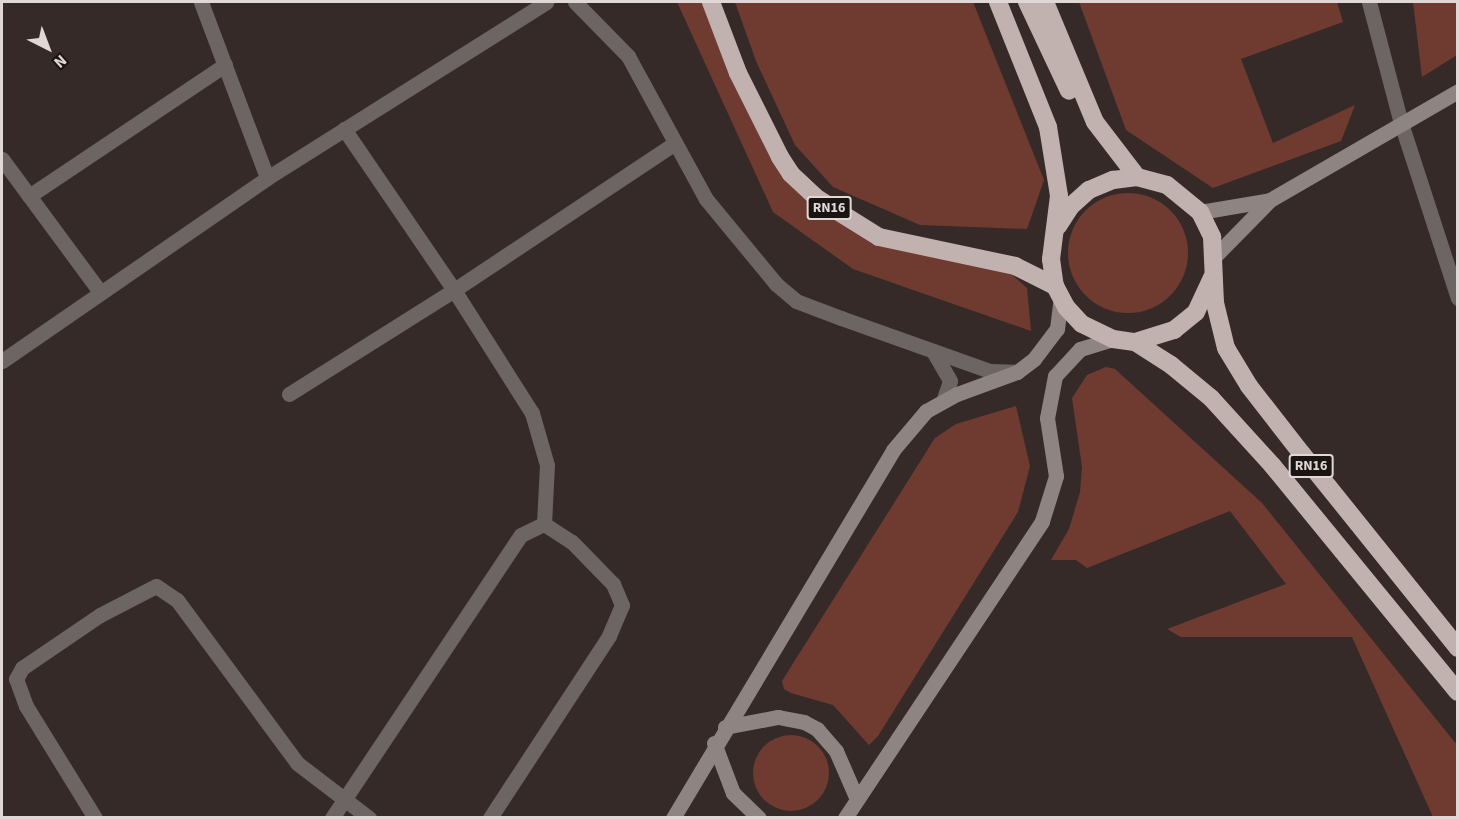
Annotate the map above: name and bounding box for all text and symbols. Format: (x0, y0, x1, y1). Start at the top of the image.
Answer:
north arrow (18, 18, 78, 78)
text: N (49, 50, 71, 73)
road number: RN16 (806, 197, 852, 219)
road number: RN16 (1288, 455, 1334, 477)

